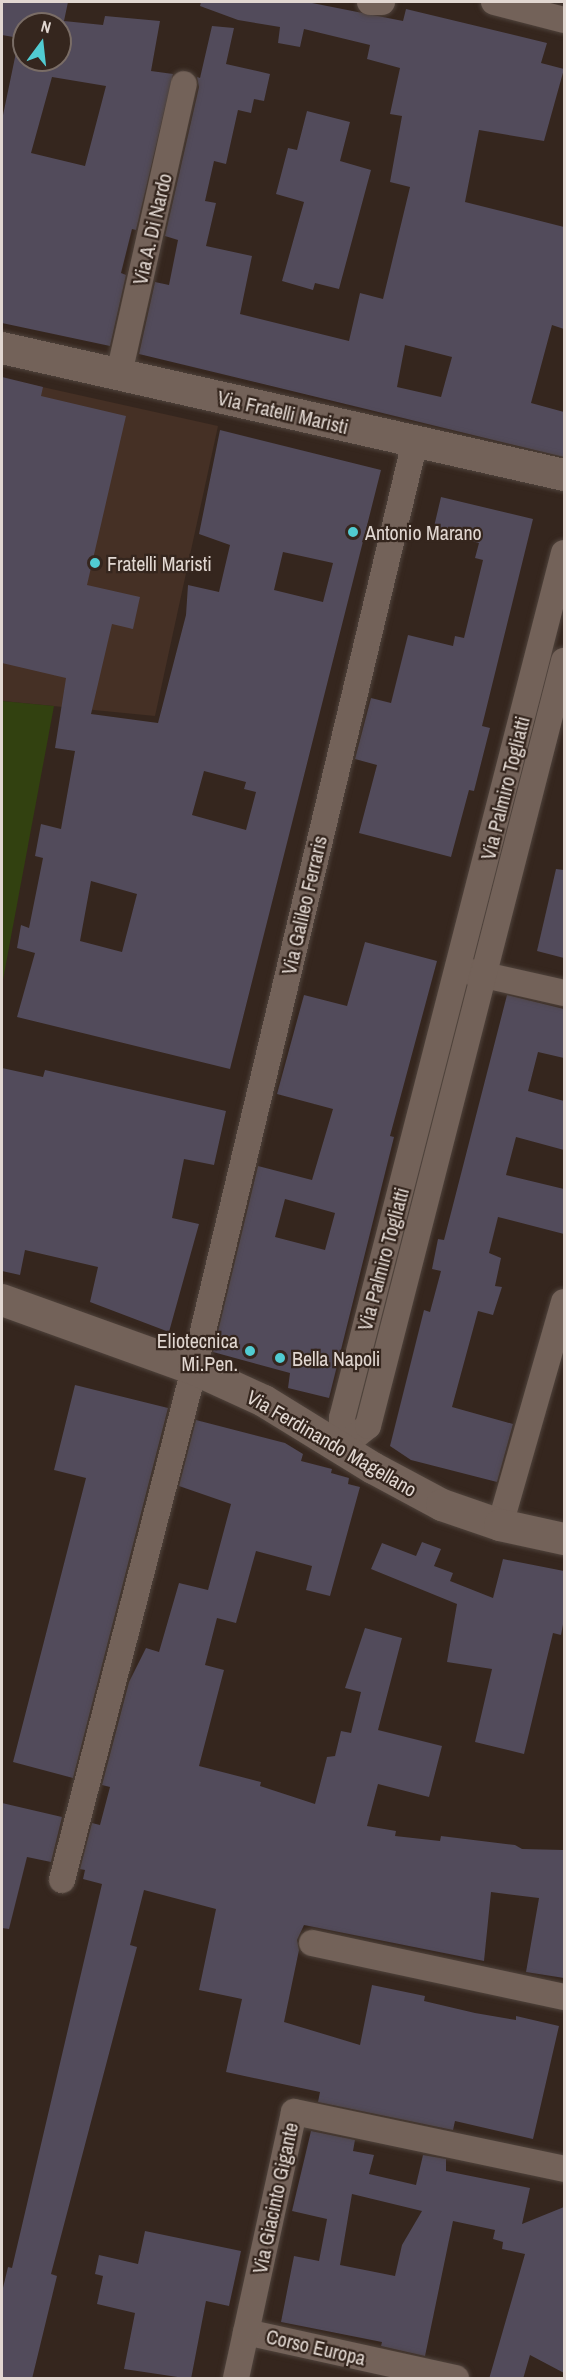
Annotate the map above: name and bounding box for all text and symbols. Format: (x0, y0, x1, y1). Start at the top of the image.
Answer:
north arrow (12, 12, 72, 72)
text: N (39, 15, 54, 38)
street label: Via A. Di Nardo (127, 170, 177, 288)
street label: Via Fratelli Maristi (215, 385, 351, 439)
place label: Antonio Marano (365, 520, 482, 544)
marker: Antonio Marano (346, 525, 360, 539)
place label: Fratelli Maristi (107, 551, 212, 575)
marker: Fratelli Maristi (88, 556, 102, 570)
street label: Via Palmiro Togliatti (476, 714, 534, 862)
street label: Via Galileo Ferraris (276, 833, 332, 977)
street label: Via Palmiro Togliatti (352, 1185, 414, 1333)
place label: Eliotecnica Mi.Pen. (157, 1328, 238, 1375)
marker: Eliotecnica Mi.Pen. (243, 1344, 257, 1358)
place label: Bella Napoli (292, 1346, 380, 1370)
marker: Bella Napoli (273, 1351, 287, 1365)
street label: Via Ferdinando Magellano (243, 1385, 421, 1501)
street label: Via Giacinto Gigante (247, 2120, 303, 2276)
street label: Corso Europa (264, 2324, 368, 2370)

